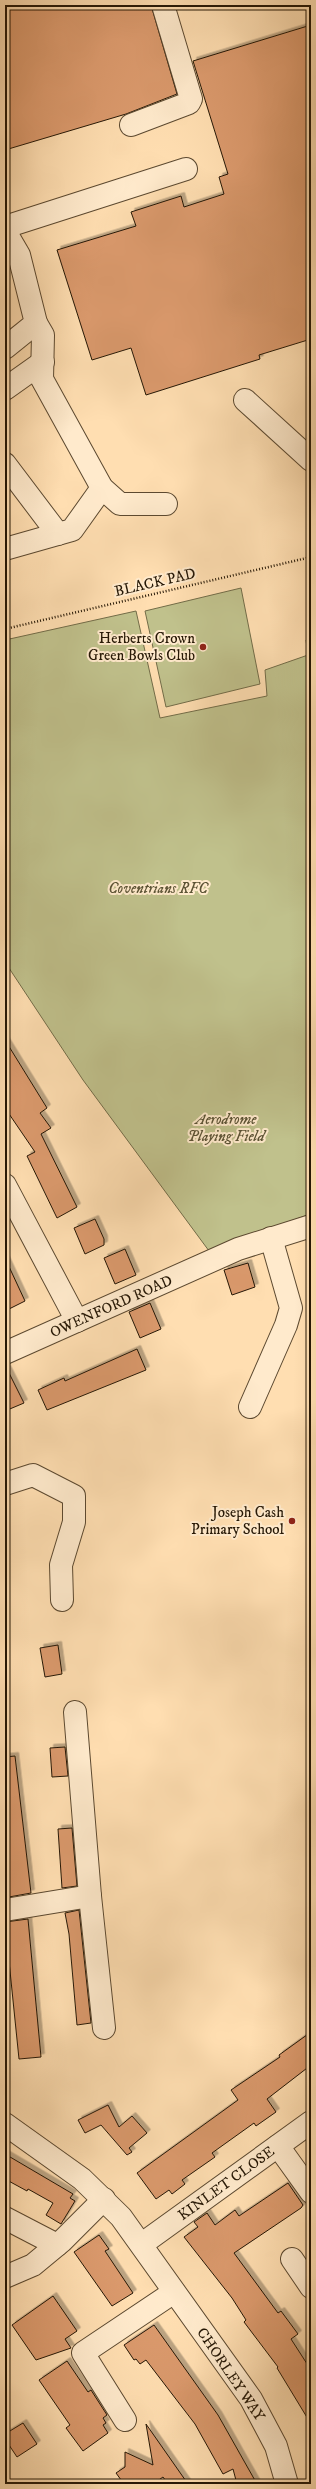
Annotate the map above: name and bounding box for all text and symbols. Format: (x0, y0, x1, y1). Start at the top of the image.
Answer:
street label: BLACK PAD (113, 564, 198, 601)
place label: Herberts Crown Green Bowls Club (88, 629, 195, 665)
marker: Herberts Crown Green Bowls Club (198, 642, 208, 652)
park label: Coventrians RFC (108, 879, 209, 898)
park label: Aerodrome Playing Field (187, 1110, 267, 1146)
street label: OWENFORD ROAD (47, 1271, 175, 1342)
place label: Joseph Cash Primary School (191, 1503, 284, 1539)
marker: Joseph Cash Primary School (287, 1516, 297, 1526)
street label: KINLET CLOSE (174, 2142, 279, 2225)
street label: CHORLEY WAY (192, 2324, 269, 2425)

